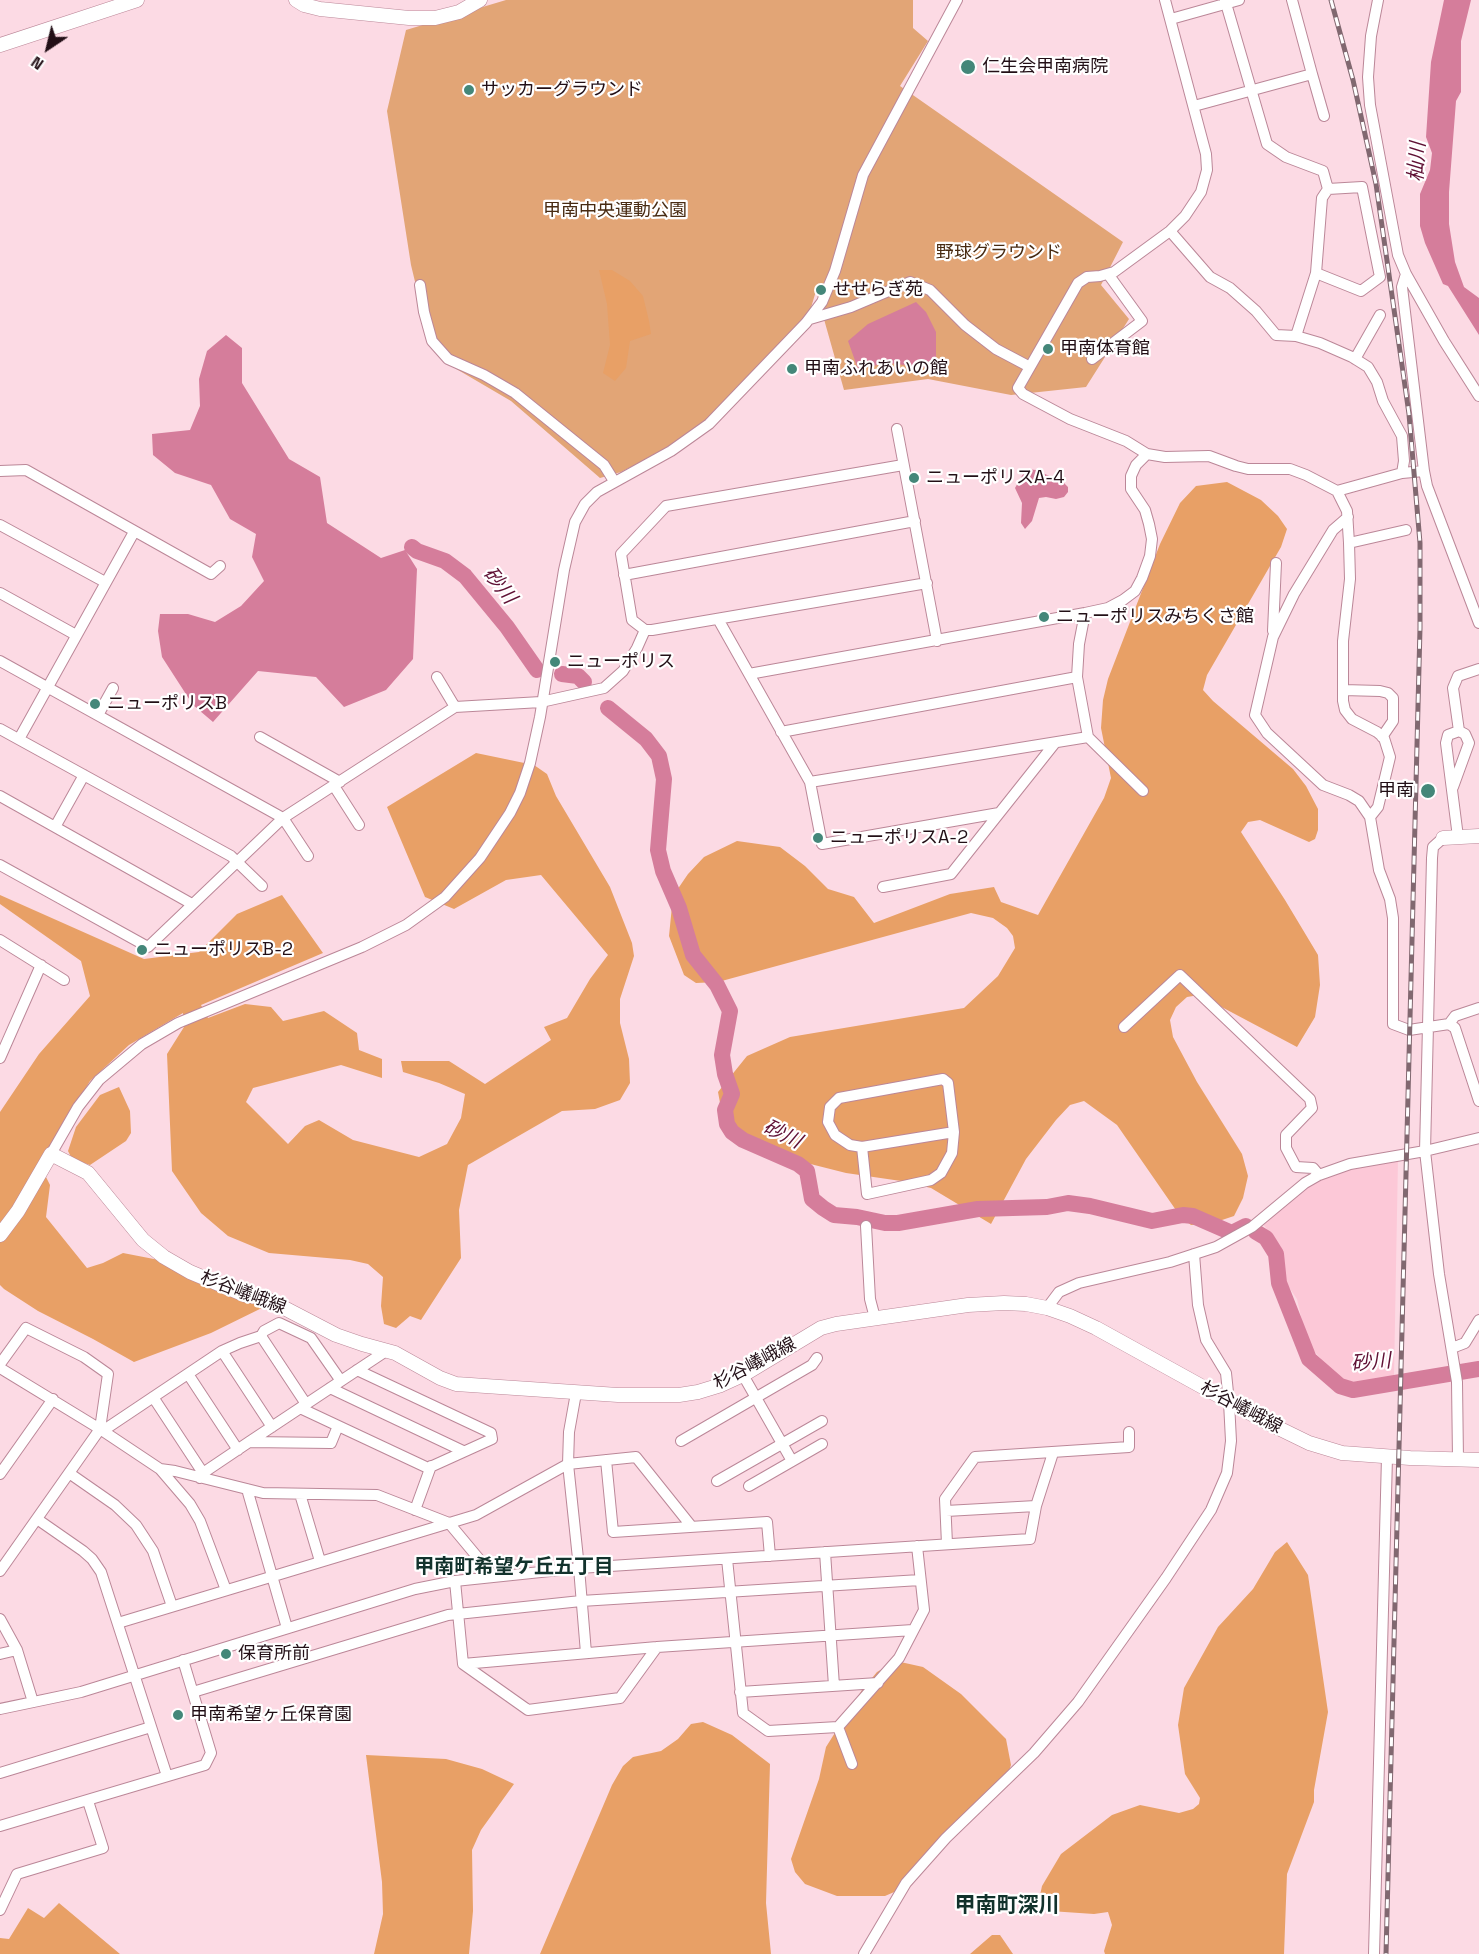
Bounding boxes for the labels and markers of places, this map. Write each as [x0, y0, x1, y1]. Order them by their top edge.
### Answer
place label: 仁生会甲南病院 [982, 56, 1108, 78]
marker: 仁生会甲南病院 [959, 58, 977, 76]
place label: サッカーグラウンド [481, 79, 643, 101]
marker: サッカーグラウンド [462, 83, 476, 97]
place label: せせらぎ苑 [833, 279, 923, 301]
marker: せせらぎ苑 [814, 283, 828, 297]
place label: 甲南体育館 [1060, 338, 1150, 360]
marker: 甲南体育館 [1041, 342, 1055, 356]
place label: 甲南ふれあいの館 [804, 358, 948, 380]
marker: 甲南ふれあいの館 [785, 362, 799, 376]
place label: ニューポリスA-4 [926, 467, 1065, 489]
marker: ニューポリスA-4 [907, 471, 921, 485]
place label: ニューポリスみちくさ館 [1056, 606, 1254, 628]
marker: ニューポリスみちくさ館 [1037, 610, 1051, 624]
place label: ニューポリス [567, 651, 675, 673]
marker: ニューポリス [548, 655, 562, 669]
place label: ニューポリスB [107, 693, 227, 715]
marker: ニューポリスB [88, 697, 102, 711]
place label: 甲南 [1378, 780, 1414, 802]
marker: 甲南 [1419, 782, 1437, 800]
place label: ニューポリスA-2 [830, 827, 968, 849]
marker: ニューポリスA-2 [811, 831, 825, 845]
place label: ニューポリスB-2 [154, 939, 293, 961]
marker: ニューポリスB-2 [135, 943, 149, 957]
place label: 保育所前 [238, 1643, 310, 1665]
marker: 保育所前 [219, 1647, 233, 1661]
place label: 甲南希望ヶ丘保育園 [190, 1704, 352, 1726]
marker: 甲南希望ヶ丘保育園 [171, 1708, 185, 1722]

